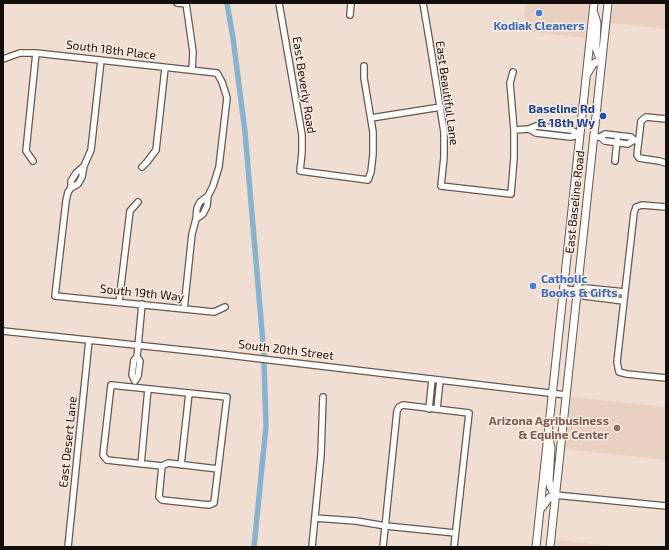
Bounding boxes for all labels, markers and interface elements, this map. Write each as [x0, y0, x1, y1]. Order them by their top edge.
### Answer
marker: Kodiak Cleaners [534, 8, 544, 18]
place label: Kodiak Cleaners [493, 19, 585, 33]
street label: East Beverly Road [289, 35, 319, 135]
street label: South 18th Place [65, 37, 157, 63]
street label: East Beautiful Lane [433, 40, 461, 146]
place label: Baseline Rd & 18th Wy [529, 102, 595, 130]
marker: Baseline Rd & 18th Wy [598, 111, 608, 121]
street label: East Baseline Road [562, 150, 588, 254]
place label: Catholic Books & Gifts [541, 272, 618, 300]
street label: South 19th Way [99, 281, 185, 305]
marker: Catholic Books & Gifts [528, 281, 538, 291]
street label: South 20th Street [237, 337, 335, 363]
street label: East Desert Lane [56, 396, 80, 488]
place label: Arizona Agribusiness & Equine Center [489, 414, 609, 442]
marker: Arizona Agribusiness & Equine Center [612, 423, 622, 433]

